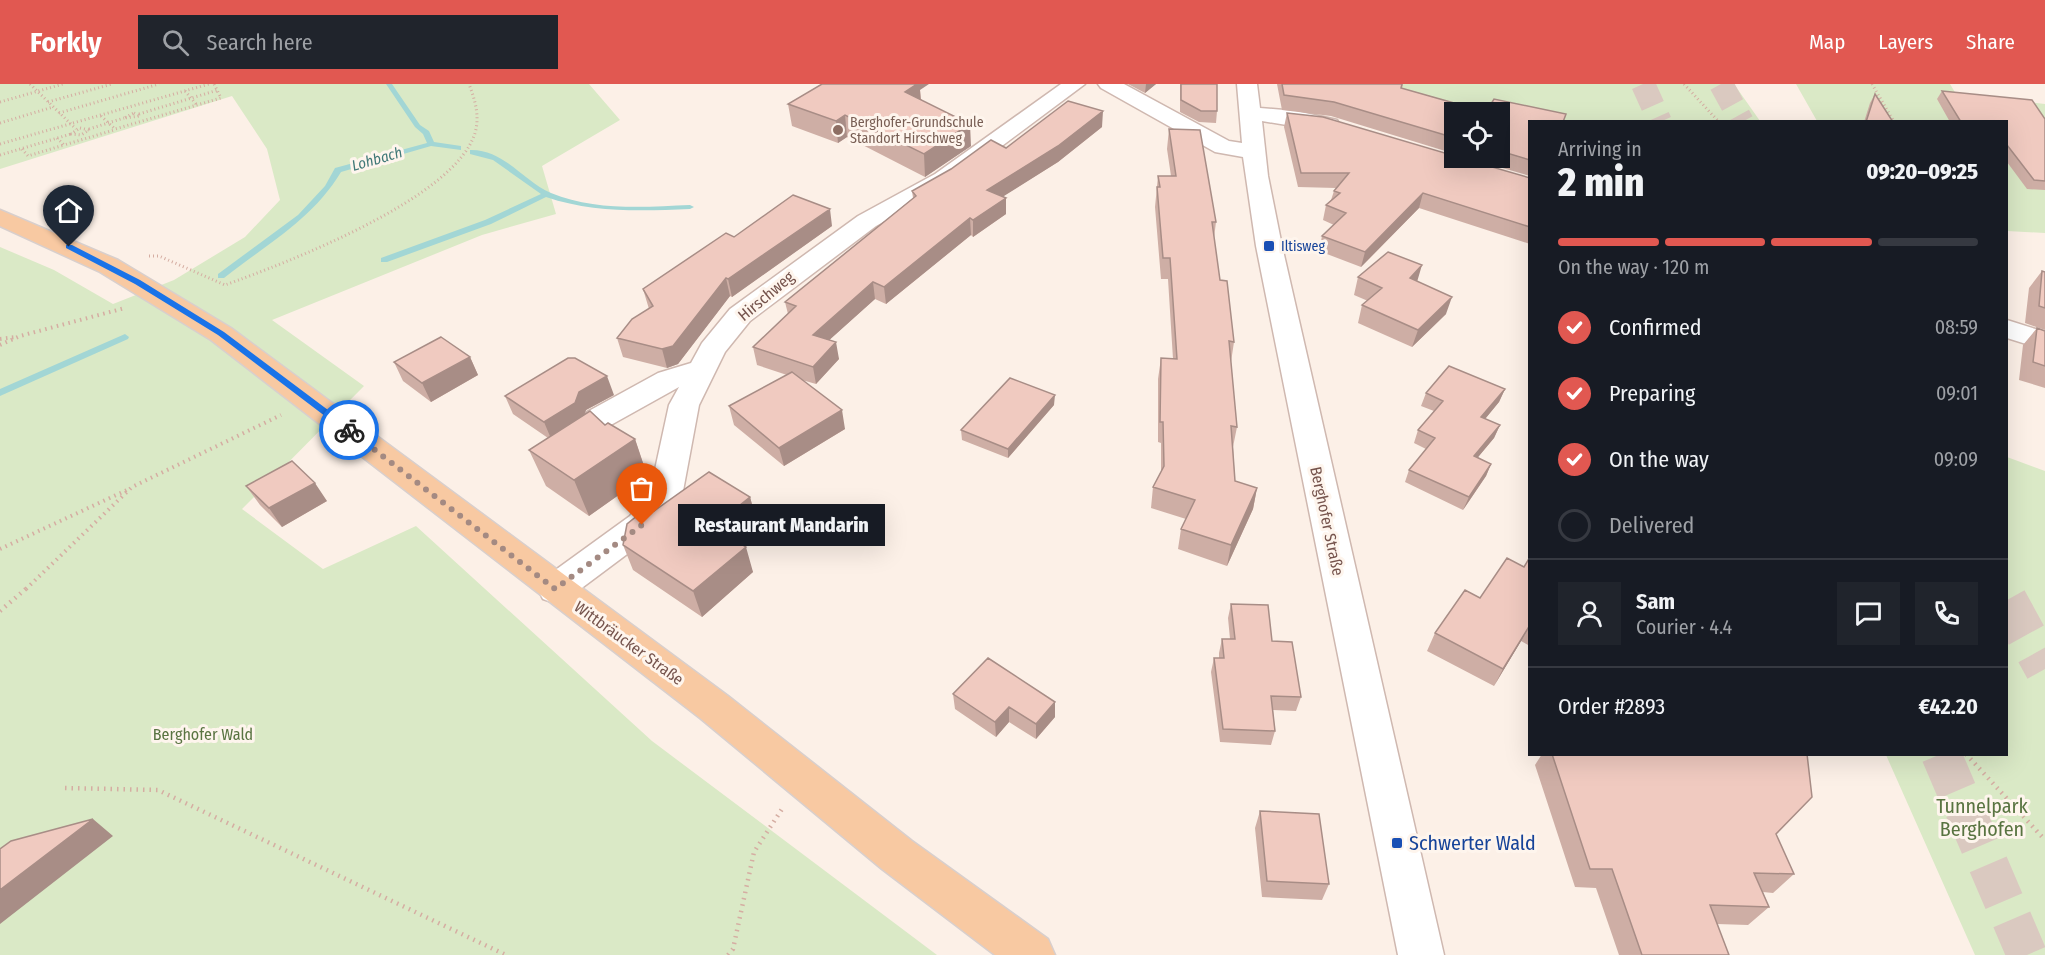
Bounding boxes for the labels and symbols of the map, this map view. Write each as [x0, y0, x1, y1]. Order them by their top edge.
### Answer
place label: Berghofer-Grundschule Standort Hirschweg [850, 114, 984, 147]
marker: Berghofer-Grundschule Standort Hirschweg [831, 123, 845, 137]
water label: Lohbach [350, 143, 404, 175]
pin [43, 185, 94, 247]
place label: Iltisweg [1281, 238, 1325, 255]
marker: Iltisweg [1262, 239, 1276, 253]
street label: Hirschweg [734, 267, 798, 325]
courier [319, 400, 379, 460]
pin [616, 463, 667, 525]
street label: Berghofer Straße [1306, 465, 1348, 577]
callout: Restaurant Mandarin [678, 504, 885, 546]
street label: Wittbräucker Straße [571, 597, 687, 689]
park label: Berghofer Wald [153, 725, 253, 744]
park label: Tunnelpark Berghofen [1936, 794, 2029, 841]
place label: Schwerter Wald [1409, 831, 1536, 855]
marker: Schwerter Wald [1390, 836, 1404, 850]

